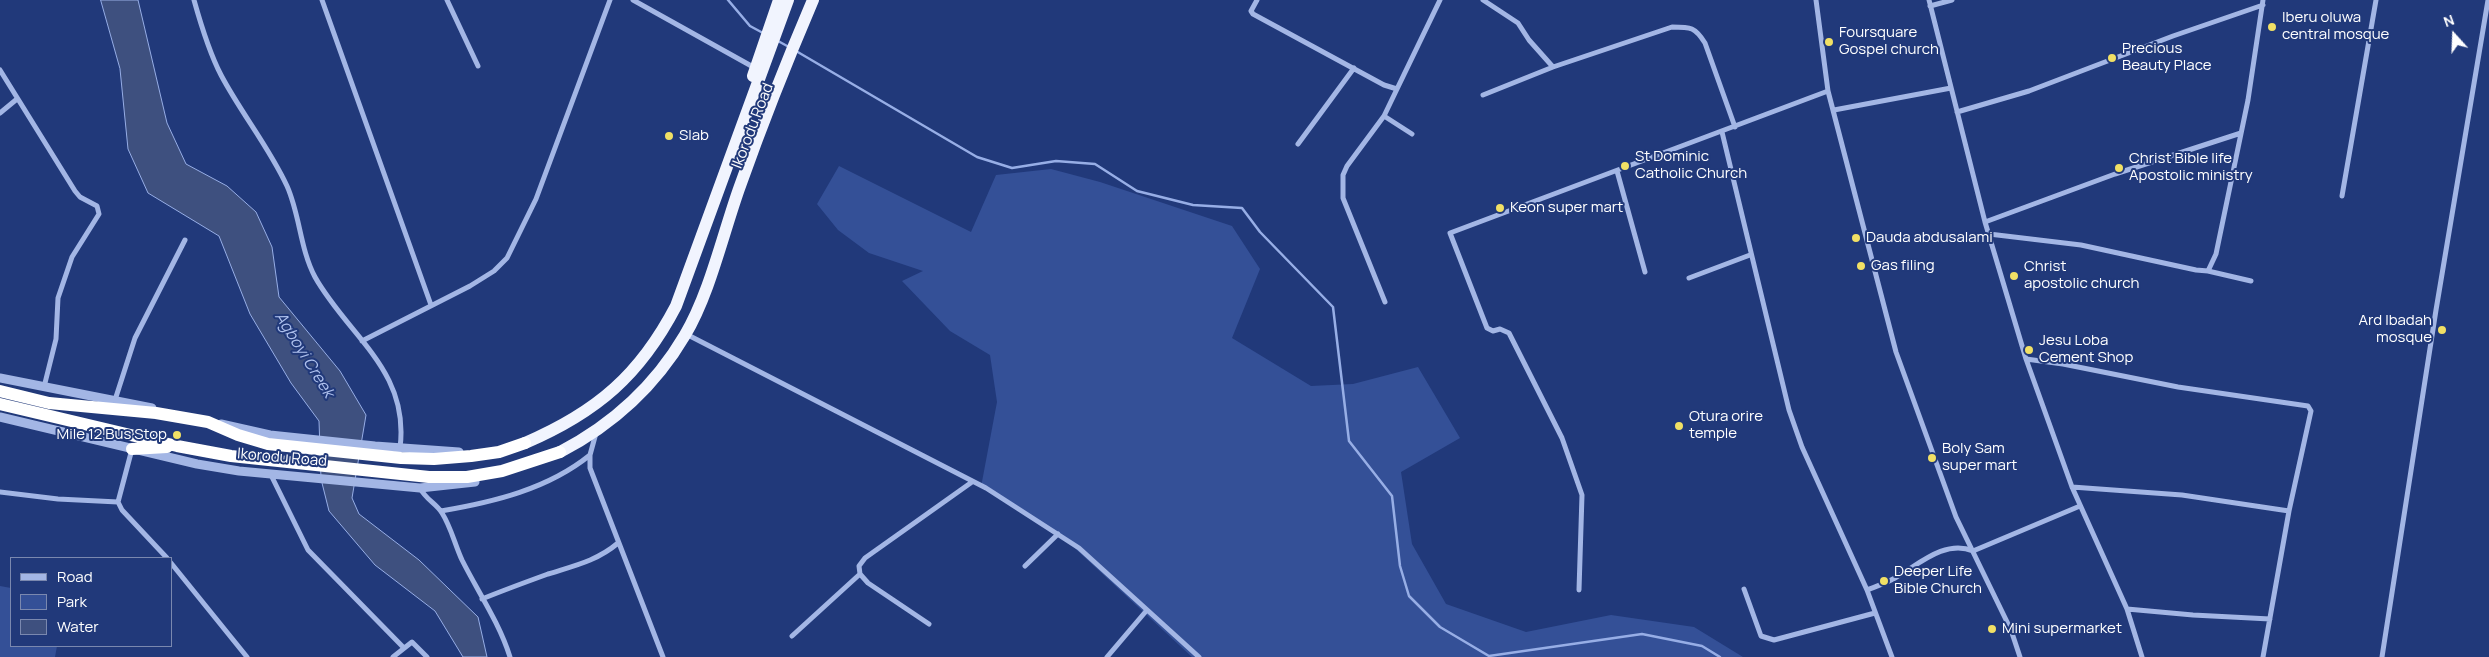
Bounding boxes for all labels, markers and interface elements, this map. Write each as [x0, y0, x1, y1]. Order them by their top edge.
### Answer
place label: Iberu oluwa central mosque [2282, 9, 2389, 44]
north arrow [2429, 10, 2479, 60]
text: N [2441, 10, 2457, 31]
marker: Iberu oluwa central mosque [2266, 21, 2278, 33]
place label: Foursquare Gospel church [1839, 24, 1939, 59]
marker: Foursquare Gospel church [1823, 36, 1835, 48]
place label: Precious Beauty Place [2122, 40, 2211, 75]
marker: Precious Beauty Place [2106, 52, 2118, 64]
street label: Ikorodu Road [728, 81, 778, 171]
place label: Slab [679, 127, 709, 145]
marker: Slab [663, 130, 675, 142]
place label: St Dominic Catholic Church [1635, 148, 1747, 183]
place label: Christ Bible life Apostolic ministry [2129, 150, 2253, 185]
marker: St Dominic Catholic Church [1619, 160, 1631, 172]
marker: Christ Bible life Apostolic ministry [2113, 162, 2125, 174]
place label: Keon super mart [1510, 199, 1623, 217]
marker: Keon super mart [1494, 202, 1506, 214]
place label: Dauda abdusalami [1866, 229, 1993, 247]
marker: Dauda abdusalami [1850, 232, 1862, 244]
place label: Gas filing [1871, 257, 1935, 275]
place label: Christ apostolic church [2024, 258, 2139, 293]
marker: Gas filing [1855, 260, 1867, 272]
marker: Christ apostolic church [2008, 270, 2020, 282]
water label: Agboyi Creek [270, 309, 338, 401]
place label: Ard Ibadah mosque [2359, 312, 2432, 347]
marker: Ard Ibadah mosque [2436, 324, 2448, 336]
place label: Jesu Loba Cement Shop [2039, 332, 2133, 367]
marker: Jesu Loba Cement Shop [2023, 344, 2035, 356]
place label: Otura orire temple [1689, 408, 1763, 443]
marker: Otura orire temple [1673, 420, 1685, 432]
place label: Mile 12 Bus Stop [57, 426, 167, 444]
marker: Mile 12 Bus Stop [171, 429, 183, 441]
place label: Boly Sam super mart [1942, 440, 2017, 475]
street label: Ikorodu Road [236, 445, 328, 471]
marker: Boly Sam super mart [1926, 452, 1938, 464]
legend [10, 557, 172, 647]
place label: Deeper Life Bible Church [1894, 563, 1982, 598]
text: Road [57, 566, 93, 587]
marker: Deeper Life Bible Church [1878, 575, 1890, 587]
text: Park [57, 591, 87, 612]
text: Water [57, 616, 99, 637]
place label: Mini supermarket [2002, 620, 2122, 638]
marker: Mini supermarket [1986, 623, 1998, 635]

